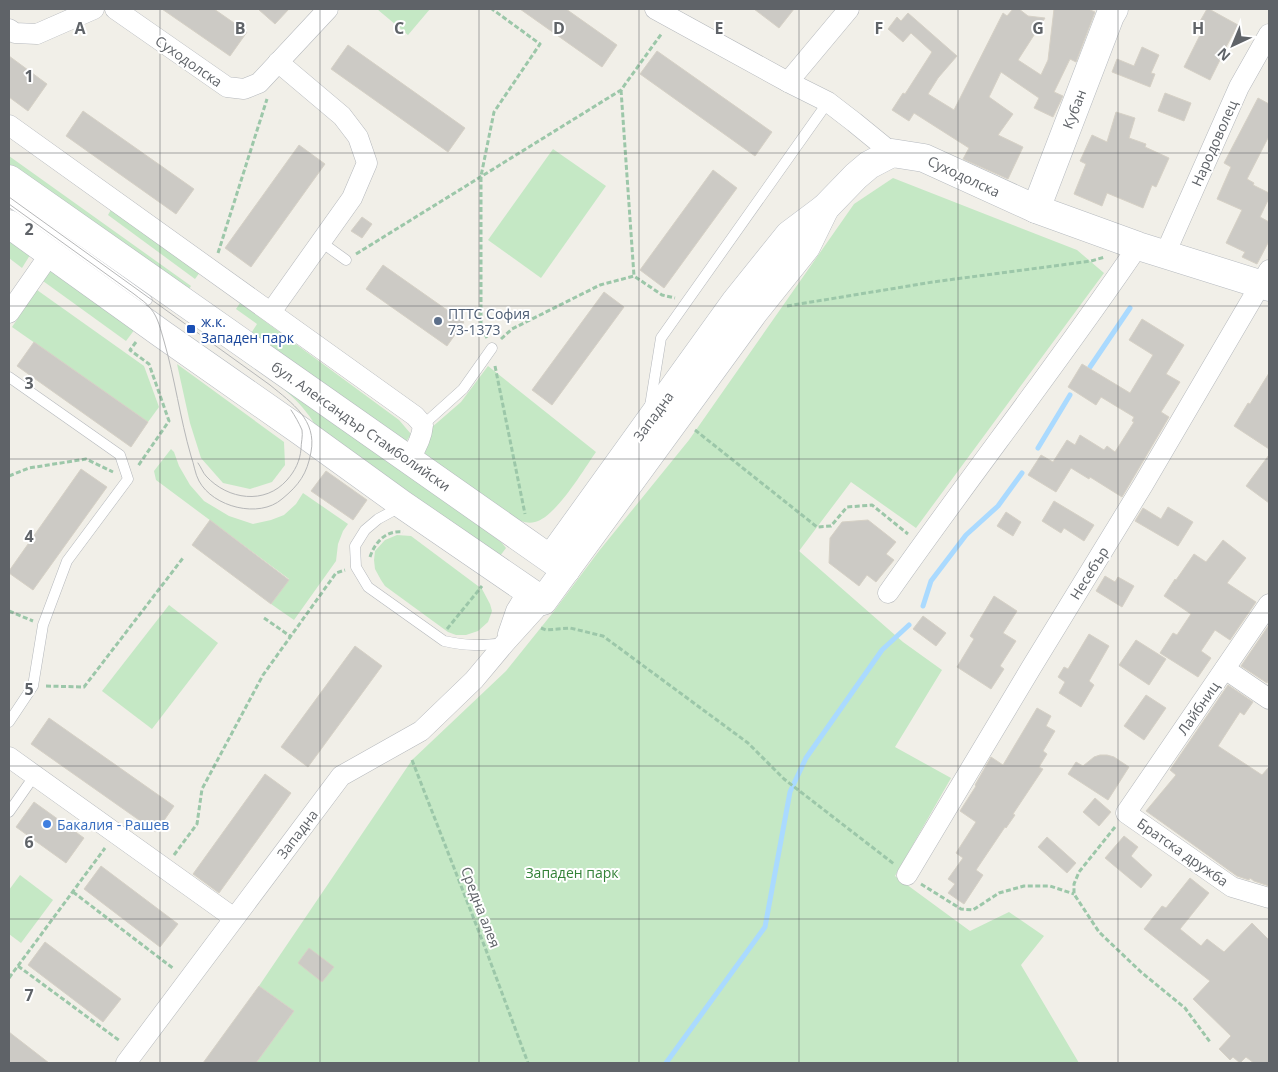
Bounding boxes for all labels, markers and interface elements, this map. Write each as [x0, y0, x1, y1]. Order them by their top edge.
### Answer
text: A [74, 17, 86, 39]
text: B [235, 17, 245, 39]
text: C [394, 17, 404, 39]
text: D [553, 17, 565, 39]
text: E [715, 17, 724, 39]
text: F [875, 17, 883, 39]
text: G [1032, 17, 1044, 39]
text: H [1192, 17, 1204, 39]
north arrow [1208, 20, 1258, 70]
street label: Суходолска [152, 31, 226, 91]
text: N [1213, 44, 1234, 66]
text: 1 [24, 65, 34, 87]
street label: Кубан [1058, 87, 1090, 131]
street label: Народоволец [1186, 97, 1242, 189]
street label: Суходолска [925, 151, 1003, 201]
text: 2 [24, 218, 34, 240]
place label: ПТТС София 73-1373 [448, 304, 530, 339]
place label: ж.к. Западен парк [201, 312, 295, 347]
marker: ПТТС София 73-1373 [432, 315, 444, 327]
marker: ж.к. Западен парк [185, 323, 197, 335]
street label: бул. Александър Стамболийски [268, 357, 454, 495]
text: 3 [24, 372, 34, 394]
street label: Западна [629, 387, 677, 445]
text: 4 [24, 525, 34, 547]
street label: Несебър [1065, 543, 1113, 603]
street label: Лайбниц [1173, 677, 1224, 739]
text: 5 [24, 678, 34, 700]
street label: Западна [272, 805, 322, 863]
street label: Братска дружба [1134, 814, 1232, 890]
place label: Бакалия - Рашев [57, 815, 169, 834]
marker: Бакалия - Рашев [41, 818, 53, 830]
text: 6 [24, 831, 34, 853]
park label: Западен парк [525, 863, 619, 882]
street label: Средна алея [457, 864, 505, 950]
text: 7 [24, 984, 34, 1006]

